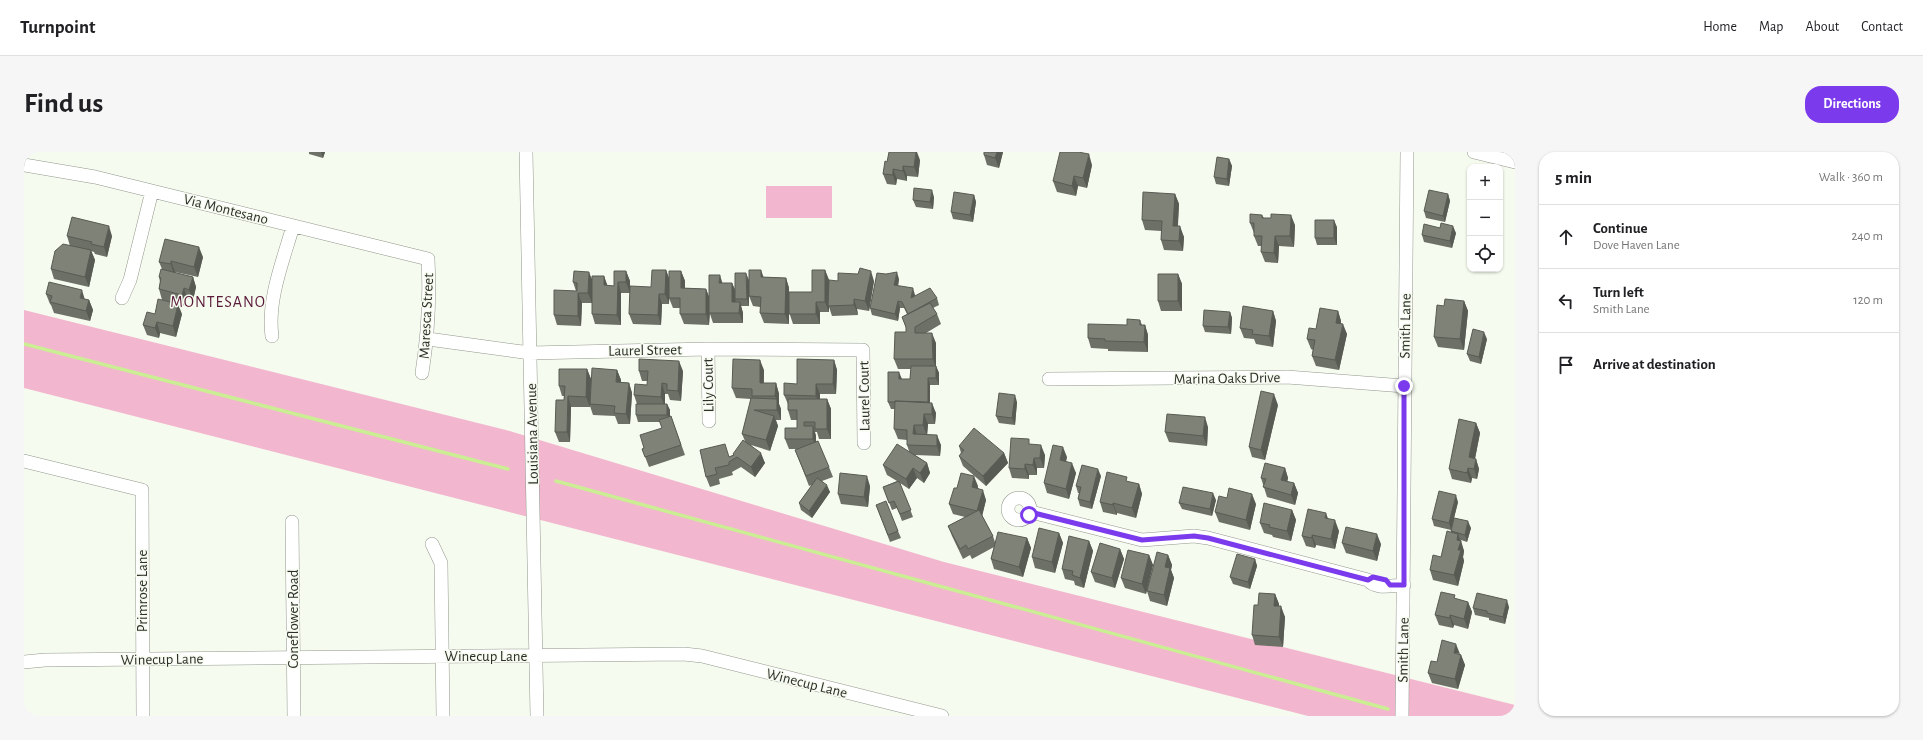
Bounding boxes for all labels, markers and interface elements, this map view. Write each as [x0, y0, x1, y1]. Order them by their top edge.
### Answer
text: Turnpoint [20, 18, 95, 37]
text: Home [1703, 20, 1737, 34]
text: Map [1759, 20, 1783, 34]
text: About [1805, 20, 1839, 34]
text: Contact [1861, 20, 1903, 34]
button: Directions [1805, 86, 1899, 123]
text: Find us [24, 90, 103, 118]
map controls [1467, 164, 1503, 272]
button: + [1467, 164, 1503, 200]
text: 5 min [1555, 169, 1592, 186]
text: Walk · 360 m [1819, 171, 1883, 184]
street label: Via Montesano [182, 192, 270, 227]
button: − [1467, 200, 1503, 236]
text: Continue [1593, 221, 1648, 236]
icon: ahead [1555, 226, 1577, 248]
text: 240 m [1851, 230, 1883, 243]
button: locate [1467, 236, 1503, 272]
text: Dove Haven Lane [1593, 239, 1680, 252]
street label: Maresca Street [417, 272, 436, 359]
text: Turn left [1593, 285, 1644, 300]
icon: left [1555, 290, 1577, 312]
street label: Smith Lane [1397, 293, 1414, 359]
district label: MONTESANO [170, 294, 266, 310]
text: 120 m [1853, 294, 1883, 307]
text: Smith Lane [1593, 303, 1650, 316]
street label: Laurel Street [608, 342, 682, 359]
icon: arrive [1555, 354, 1577, 376]
street label: Lily Court [701, 357, 716, 412]
text: Arrive at destination [1593, 357, 1716, 372]
street label: Laurel Court [856, 360, 873, 431]
street label: Marina Oaks Drive [1174, 370, 1281, 387]
route end [1395, 377, 1413, 395]
street label: Louisiana Avenue [524, 383, 541, 485]
route start [1020, 506, 1038, 524]
street label: Primrose Lane [135, 550, 150, 632]
street label: Coneflower Road [286, 569, 301, 669]
street label: Smith Lane [1395, 617, 1412, 683]
street label: Winecup Lane [445, 649, 528, 664]
street label: Winecup Lane [120, 651, 204, 668]
street label: Winecup Lane [765, 666, 849, 701]

